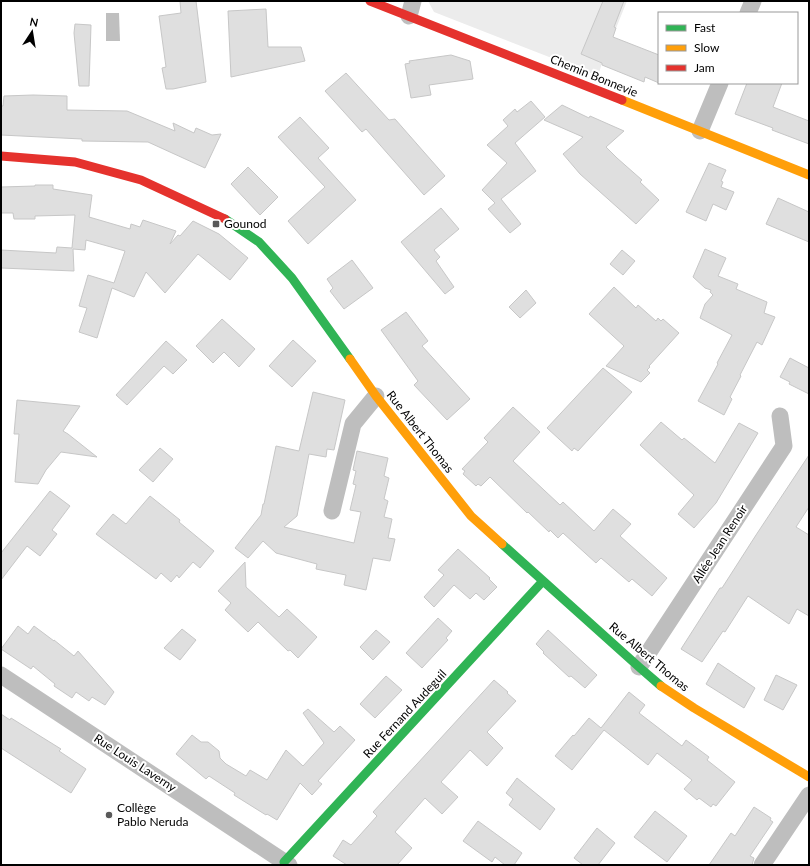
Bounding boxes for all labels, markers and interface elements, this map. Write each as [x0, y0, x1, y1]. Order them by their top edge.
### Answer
north arrow [12, 12, 52, 52]
legend [658, 12, 798, 84]
text: N [29, 14, 40, 29]
text: Fast [694, 20, 716, 35]
text: Slow [694, 40, 720, 55]
street label: Chemin Bonnevie [548, 51, 640, 100]
text: Jam [694, 60, 715, 75]
place label: Gounod [224, 216, 266, 231]
marker: Gounod [211, 219, 221, 229]
street label: Rue Albert Thomas [384, 388, 457, 476]
street label: Allée Jean Renoir [689, 501, 751, 586]
street label: Rue Albert Thomas [606, 619, 692, 694]
street label: Rue Fernand Audeguil [360, 666, 449, 761]
street label: Rue Louis Laverny [91, 730, 180, 795]
place label: Collège Pablo Neruda [117, 800, 188, 829]
marker: Collège Pablo Neruda [104, 810, 114, 820]

